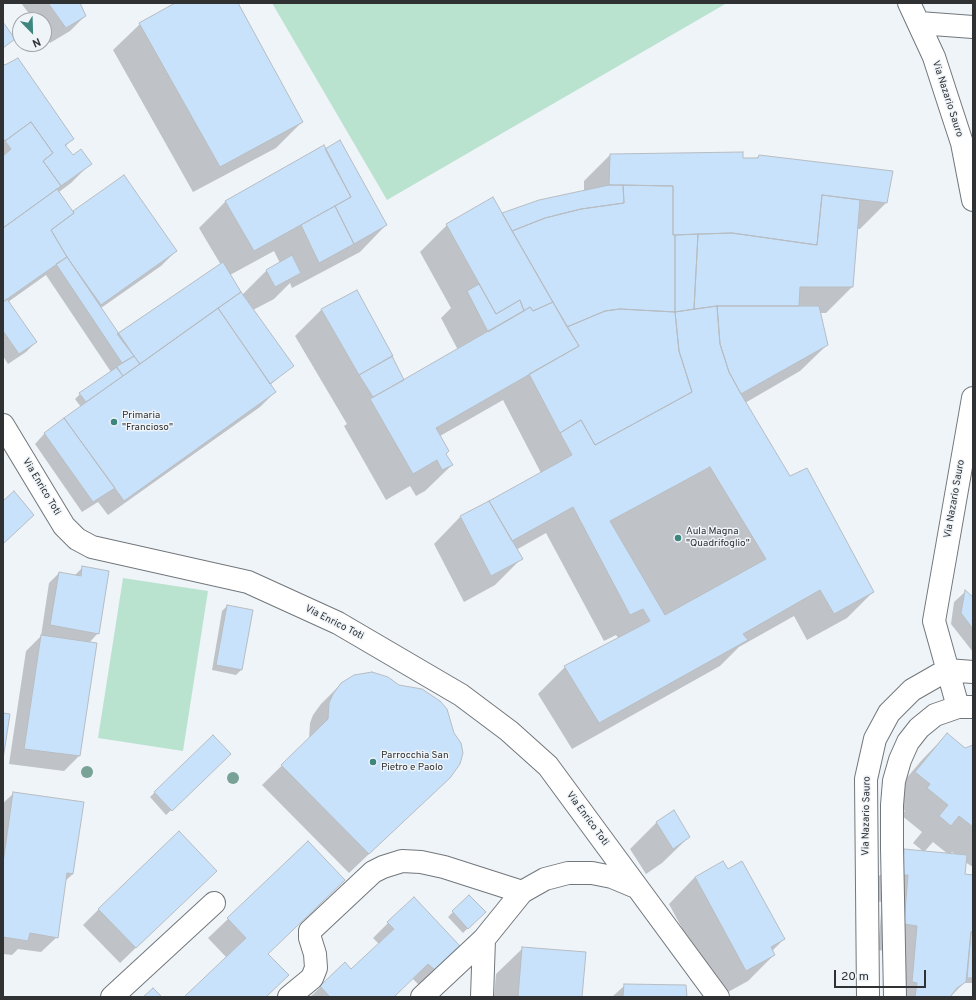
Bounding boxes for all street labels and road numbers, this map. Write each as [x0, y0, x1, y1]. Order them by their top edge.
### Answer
street label: Via Nazario Sauro [929, 59, 965, 139]
street label: Via Enrico Toti [19, 456, 63, 518]
street label: Via Nazario Sauro [942, 459, 968, 539]
street label: Via Enrico Toti [303, 603, 365, 643]
street label: Via Nazario Sauro [860, 776, 874, 856]
street label: Via Enrico Toti [563, 789, 611, 849]

